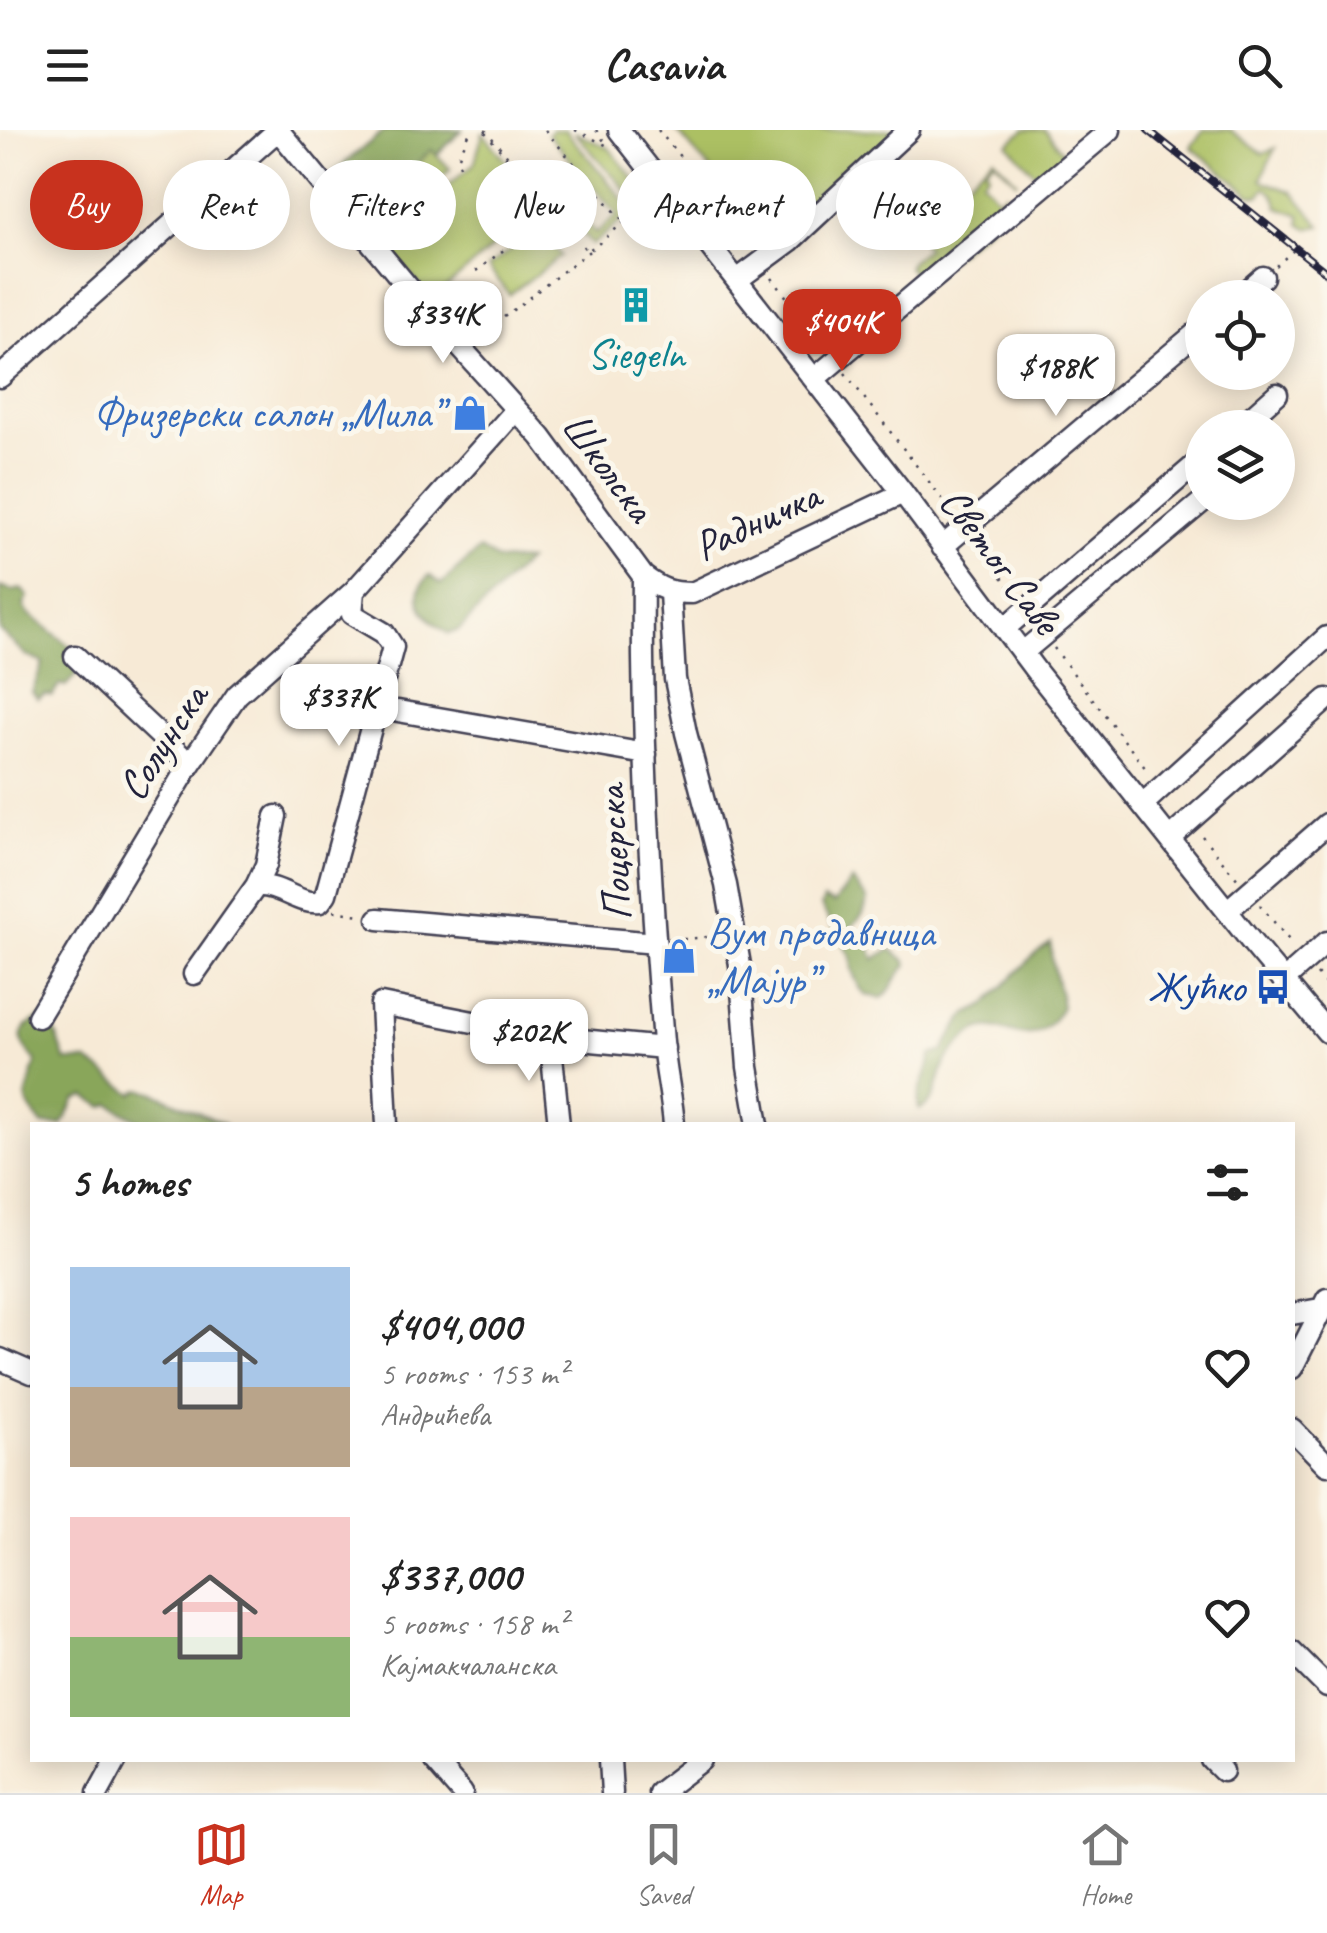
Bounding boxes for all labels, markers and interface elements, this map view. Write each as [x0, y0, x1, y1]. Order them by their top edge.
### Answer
text: Casavia [604, 37, 723, 94]
icon: menu [40, 38, 95, 93]
icon: search [1232, 38, 1287, 93]
chip: Buy [30, 160, 143, 250]
chip: Rent [163, 160, 290, 250]
chip: Filters [310, 160, 456, 250]
chip: New [476, 160, 597, 250]
chip: Apartment [617, 160, 816, 250]
chip: House [836, 160, 974, 250]
map controls [1185, 280, 1295, 520]
button: locate [1185, 280, 1295, 390]
pin: $334K [373, 281, 513, 366]
building icon: Siegeln [617, 286, 655, 324]
pin: $404K [772, 289, 912, 374]
text: $334K [406, 293, 480, 334]
text: $404K [805, 301, 879, 342]
place label: Siegeln [587, 328, 687, 381]
pin: $188K [986, 334, 1126, 419]
text: $188K [1019, 346, 1093, 387]
place label: Фризерски салон „Мила” [93, 387, 451, 440]
shop icon: Фризерски салон „Мила” [451, 394, 489, 432]
street label: Школска [550, 402, 668, 535]
button: layers [1185, 410, 1295, 520]
street label: Радничка [686, 467, 832, 573]
street label: Светог Саве [928, 477, 1074, 648]
pin: $337K [269, 664, 409, 749]
street label: Солунска [106, 671, 222, 810]
text: $337K [302, 676, 376, 717]
street label: Поцерска [584, 780, 644, 922]
place label: Вум продавница „Мајур” [707, 906, 938, 1007]
shop icon: Вум продавница „Мајур” [660, 937, 698, 975]
place label: Жућко [1148, 961, 1247, 1014]
bus stop icon: Жућко [1254, 968, 1292, 1006]
pin: $202K [459, 999, 599, 1084]
text: $202K [492, 1011, 566, 1052]
icon: filters [1200, 1155, 1255, 1210]
text: 5 homes [70, 1156, 188, 1209]
text: $404,000 [380, 1300, 521, 1353]
icon: home [150, 1307, 270, 1427]
icon: heart [1200, 1340, 1255, 1395]
text: 5 rooms · 153 m² [380, 1353, 567, 1394]
text: Андрићева [380, 1394, 490, 1435]
text: $337,000 [380, 1550, 520, 1603]
icon: home [150, 1557, 270, 1677]
icon: heart [1200, 1590, 1255, 1645]
text: 5 rooms · 158 m² [380, 1603, 567, 1644]
text: Кајмакчаланска [380, 1644, 556, 1685]
tab: Map [194, 1817, 249, 1912]
tab: Saved [636, 1817, 691, 1912]
tab: Home [1078, 1817, 1133, 1912]

